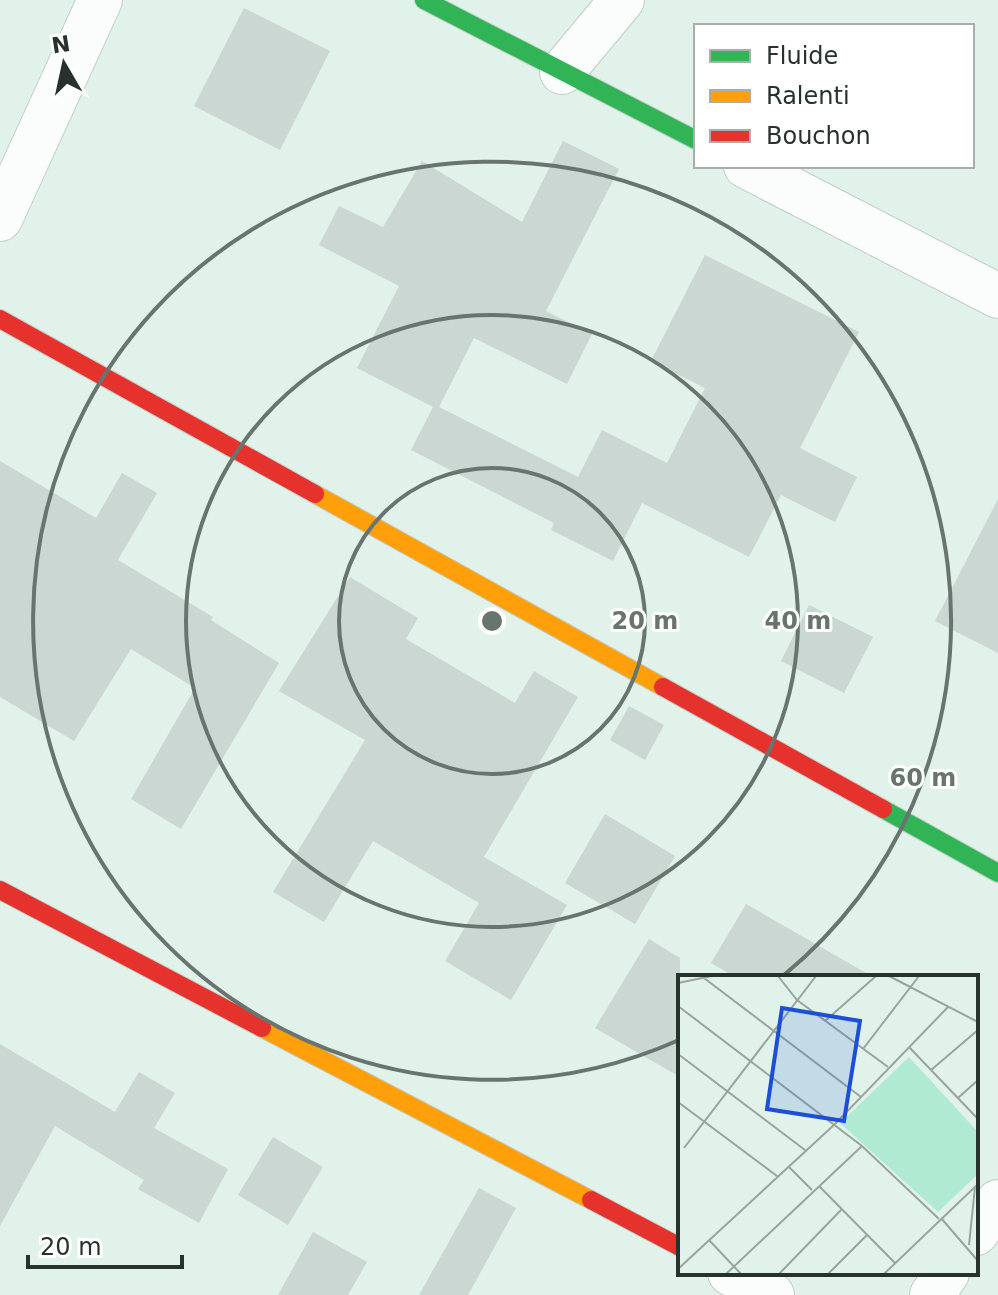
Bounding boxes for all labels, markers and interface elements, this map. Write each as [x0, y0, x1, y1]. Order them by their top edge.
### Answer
north arrow [24, 24, 104, 104]
legend [694, 24, 974, 168]
text: N [50, 31, 72, 59]
text: Fluide [766, 42, 838, 70]
text: Ralenti [766, 82, 850, 110]
text: Bouchon [766, 122, 871, 150]
centre of rings [478, 607, 506, 635]
text: 20 m [612, 607, 678, 635]
text: 40 m [765, 607, 831, 635]
text: 60 m [890, 764, 956, 792]
inset map [678, 975, 978, 1275]
scale bar [28, 1219, 182, 1269]
text: 20 m [40, 1233, 102, 1261]

